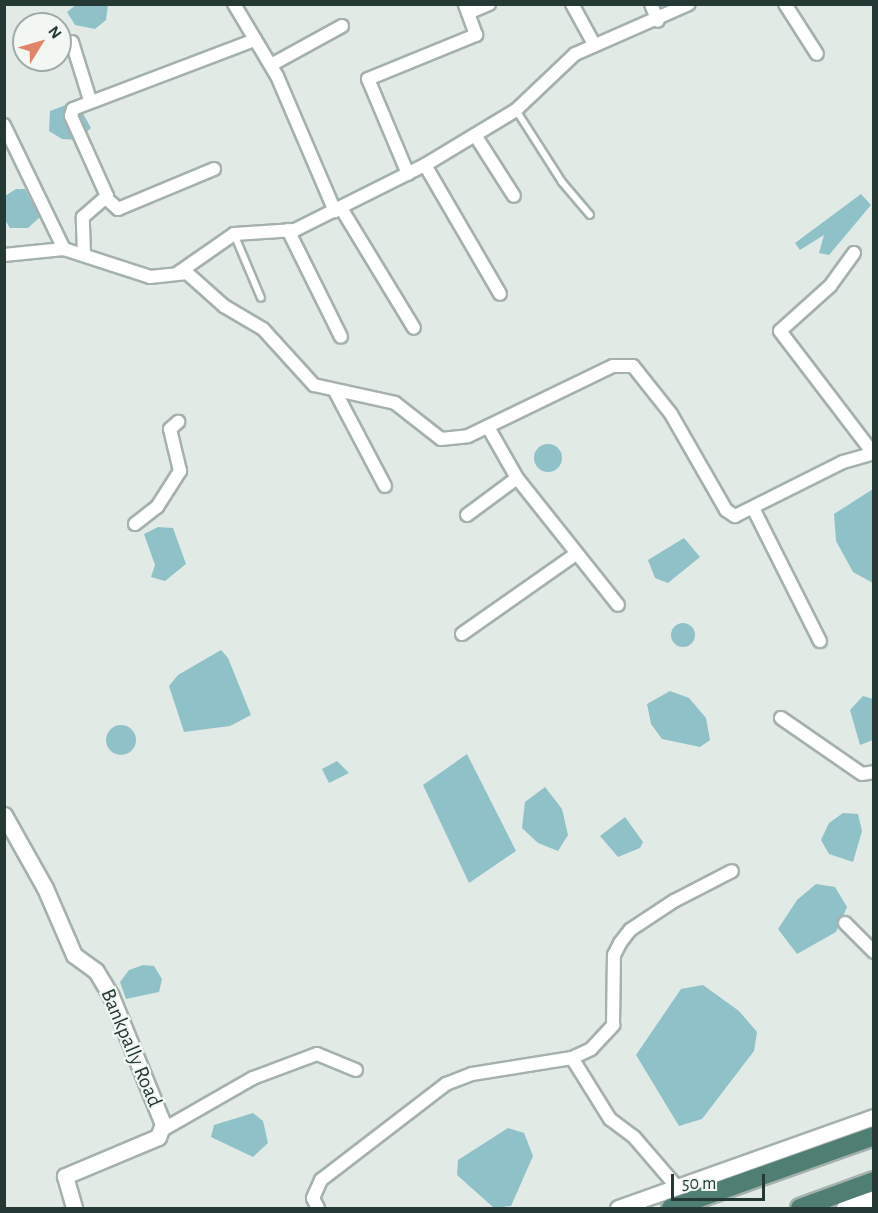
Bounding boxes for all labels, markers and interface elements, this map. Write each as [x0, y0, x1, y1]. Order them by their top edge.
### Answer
north arrow [12, 12, 72, 72]
text: N [45, 23, 65, 42]
street label: Bankpally Road [95, 985, 167, 1111]
scale bar [674, 1162, 768, 1200]
text: 50 m [682, 1175, 716, 1193]

